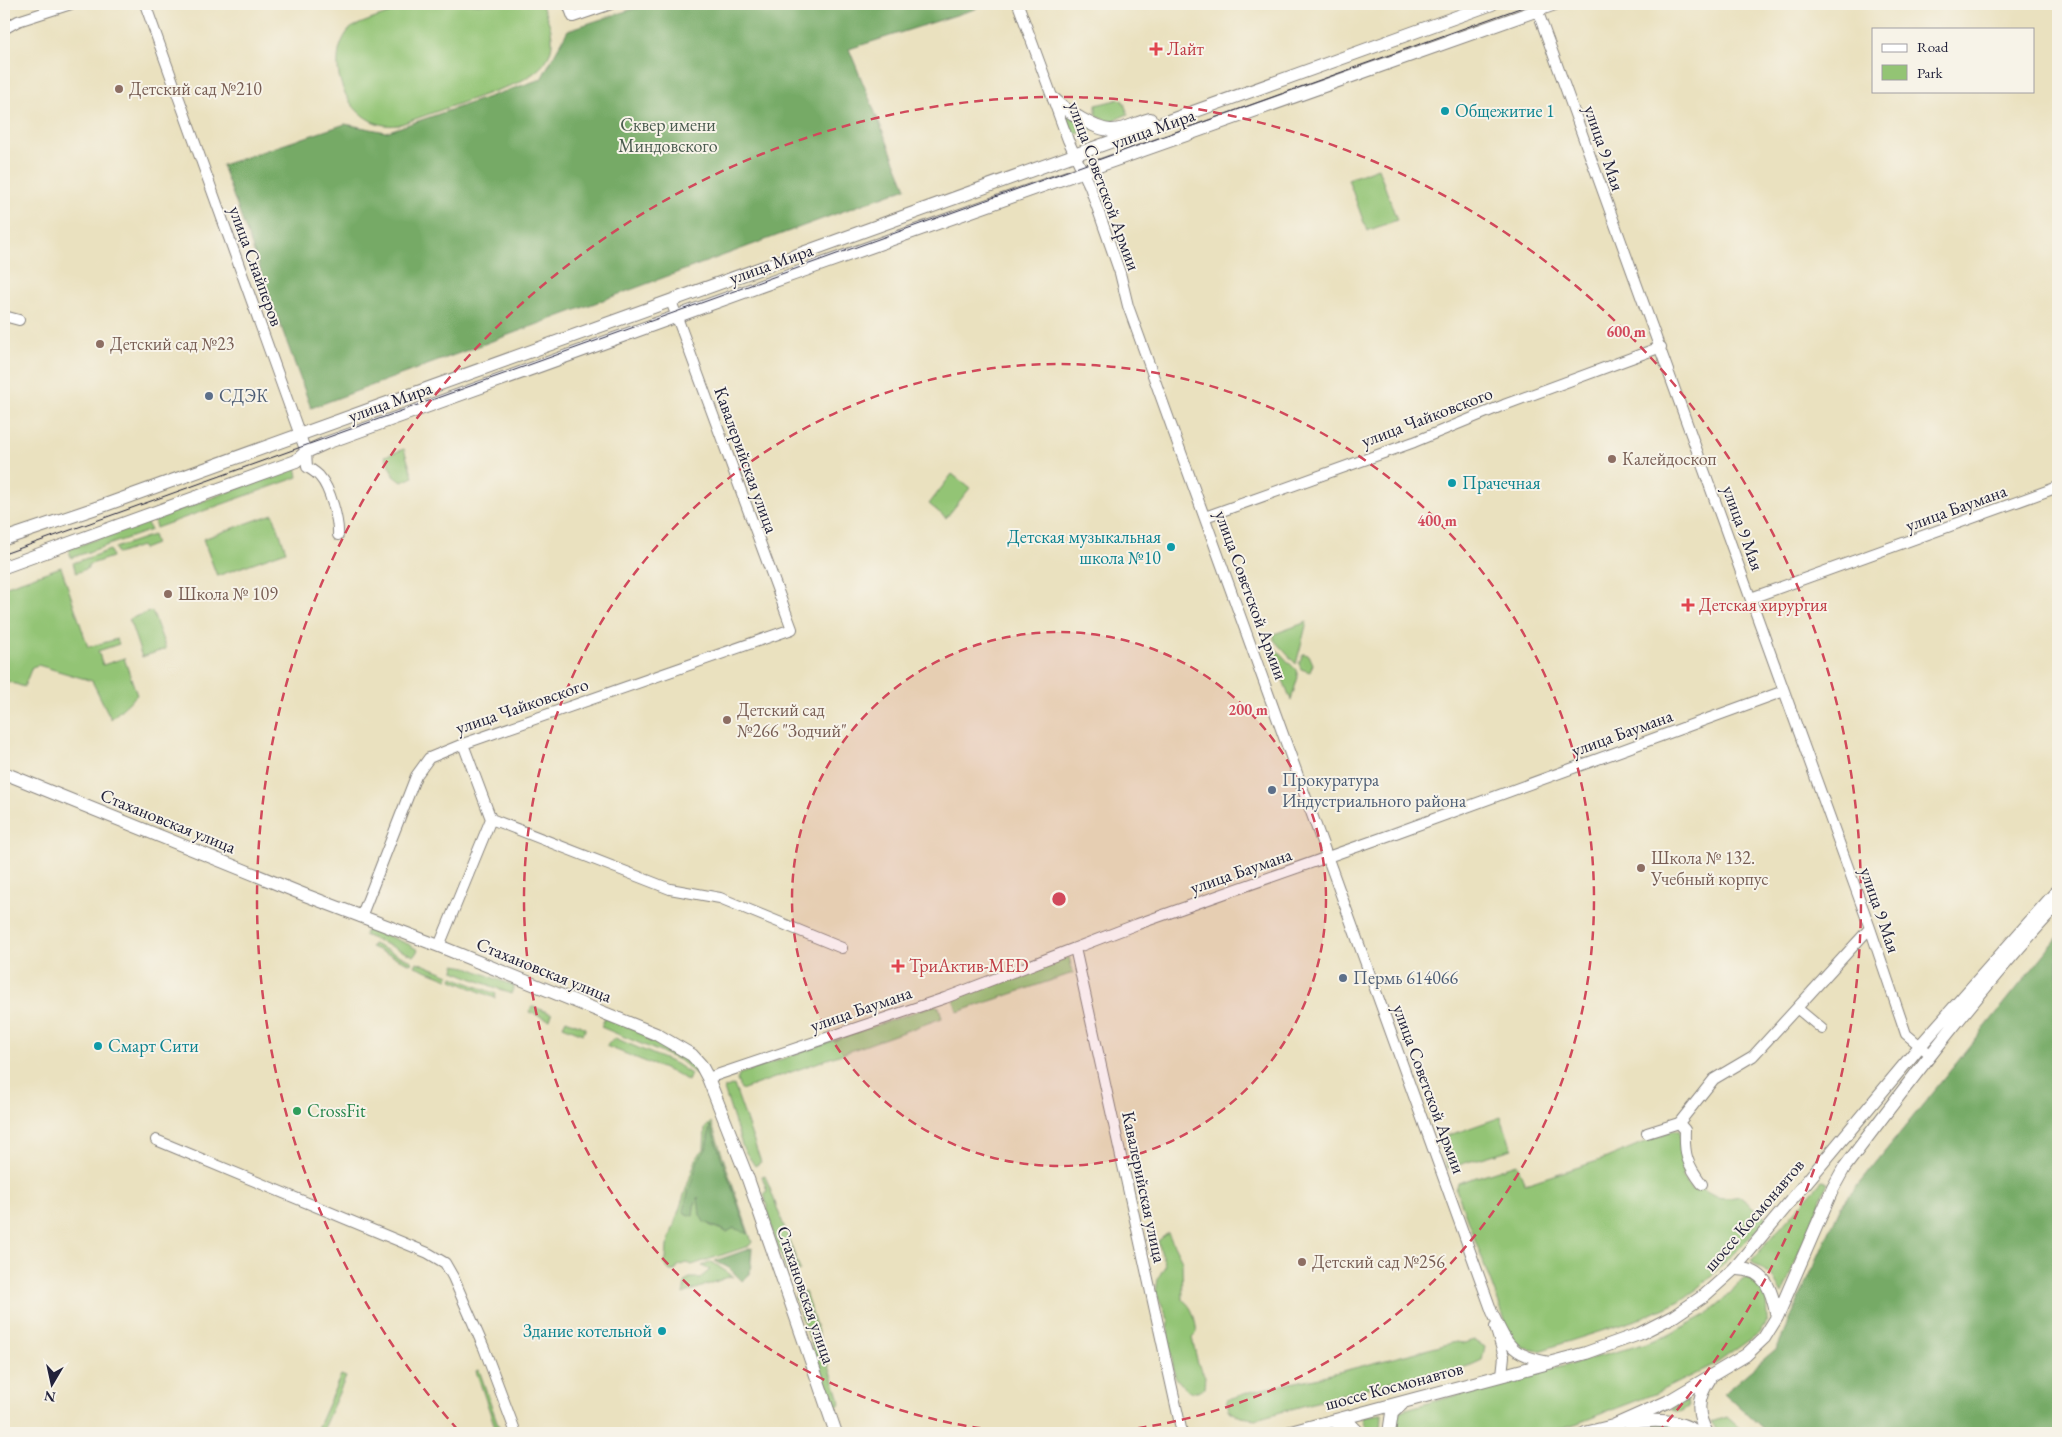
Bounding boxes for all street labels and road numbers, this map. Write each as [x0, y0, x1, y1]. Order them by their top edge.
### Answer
street label: улица Советской Армии [1063, 98, 1146, 274]
street label: улица Мира [1108, 102, 1199, 154]
street label: улица 9 Мая [1579, 102, 1630, 194]
street label: улица Снайперов [224, 202, 289, 330]
street label: улица Мира [726, 237, 817, 289]
street label: улица Мира [345, 375, 436, 427]
street label: улица Чайковского [1358, 381, 1496, 452]
street label: Кавалерийская улица [709, 383, 784, 537]
street label: улица Баумана [1902, 478, 2010, 536]
street label: улица 9 Мая [1717, 482, 1769, 574]
street label: улица Советской Армии [1210, 507, 1293, 683]
street label: улица Чайковского [452, 672, 591, 739]
street label: улица Баумана [1568, 703, 1676, 761]
street label: Стахановская улица [97, 783, 240, 859]
street label: улица Баумана [1187, 842, 1295, 899]
street label: улица 9 Мая [1855, 864, 1906, 956]
street label: Стахановская улица [473, 932, 616, 1008]
street label: улица Баумана [807, 980, 915, 1037]
street label: улица Советской Армии [1388, 1001, 1471, 1177]
street label: Кавалерийская улица [1117, 1109, 1172, 1265]
street label: шоссе Космонавтов [1698, 1153, 1809, 1276]
street label: Стахановская улица [772, 1223, 841, 1368]
street label: шоссе Космонавтов [1322, 1356, 1466, 1415]

